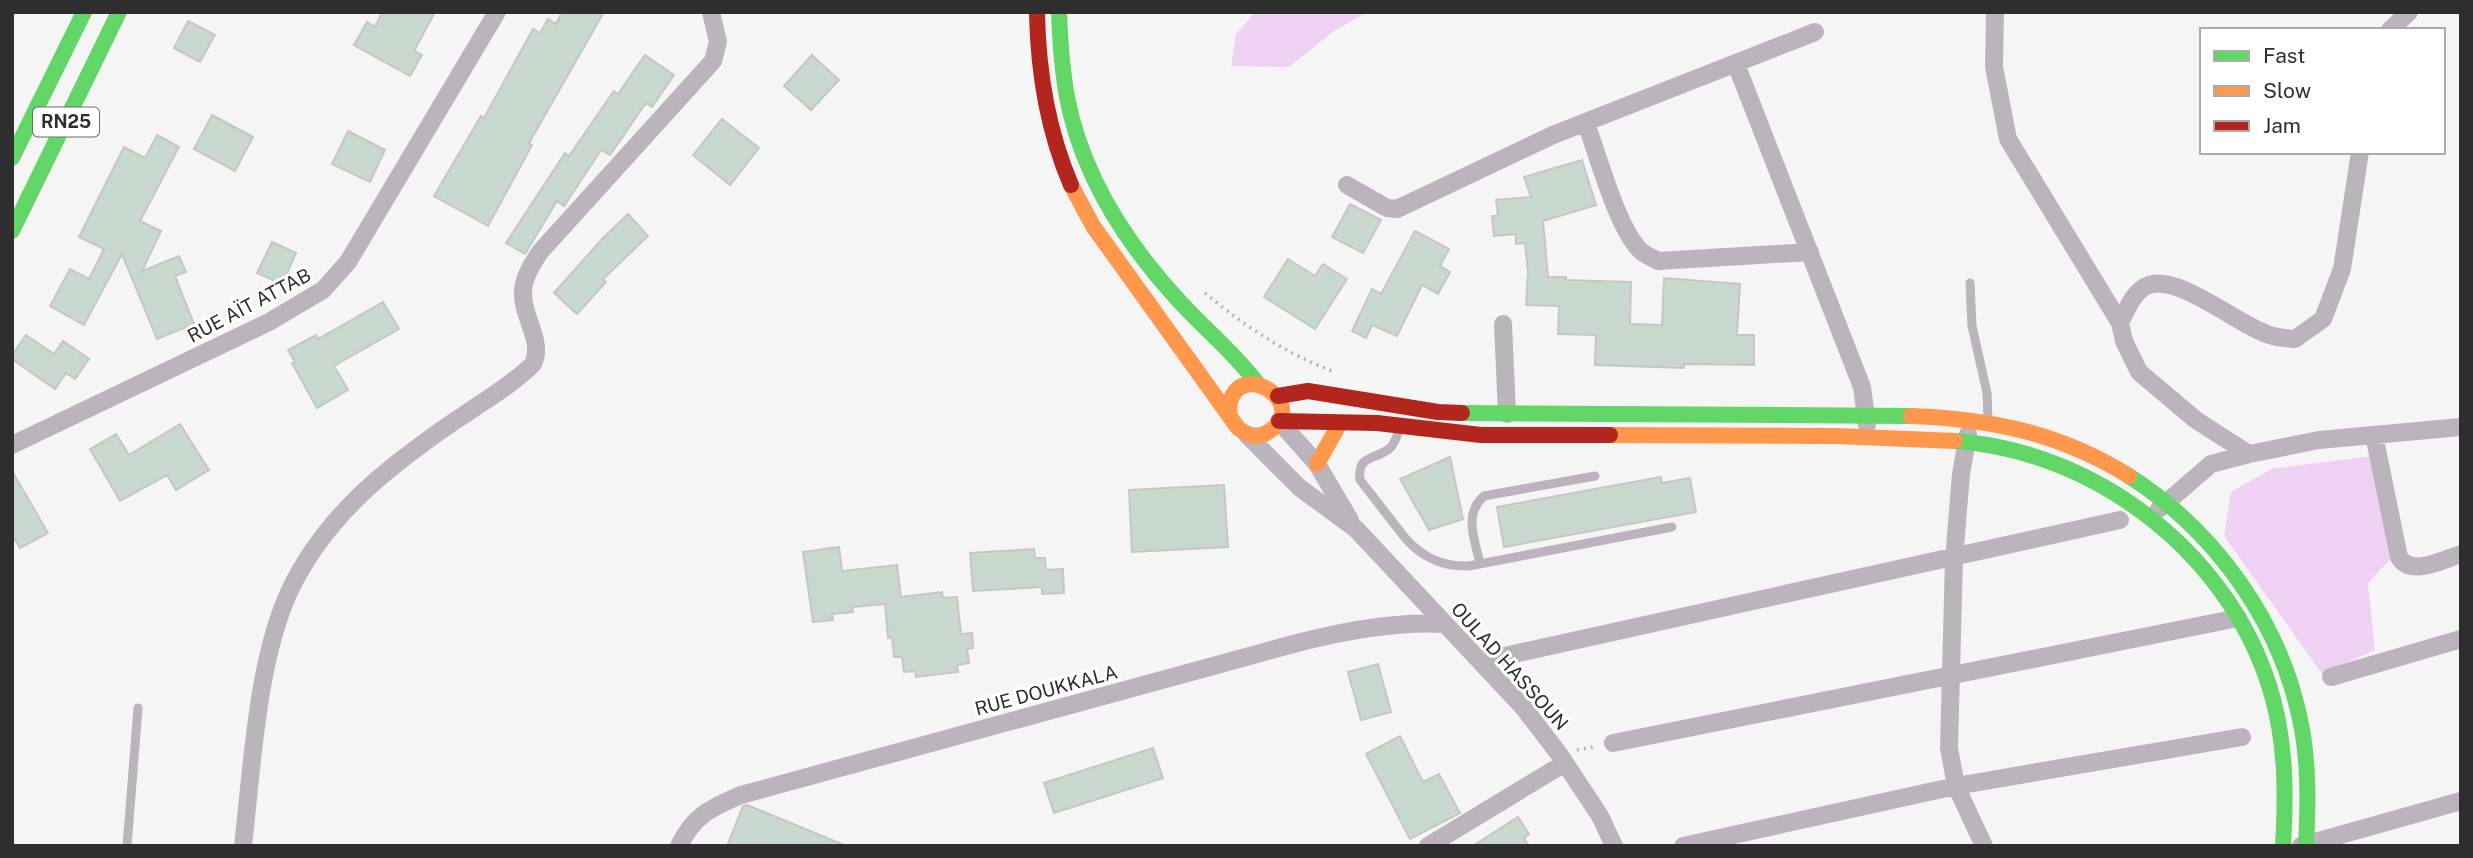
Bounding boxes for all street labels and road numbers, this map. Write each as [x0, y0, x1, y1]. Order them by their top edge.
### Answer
road number: RN25 [33, 107, 99, 136]
street label: RUE AÏT ATTAB [184, 263, 314, 347]
street label: OULAD HASSOUN [1447, 598, 1573, 734]
street label: RUE DOUKKALA [972, 660, 1120, 720]

